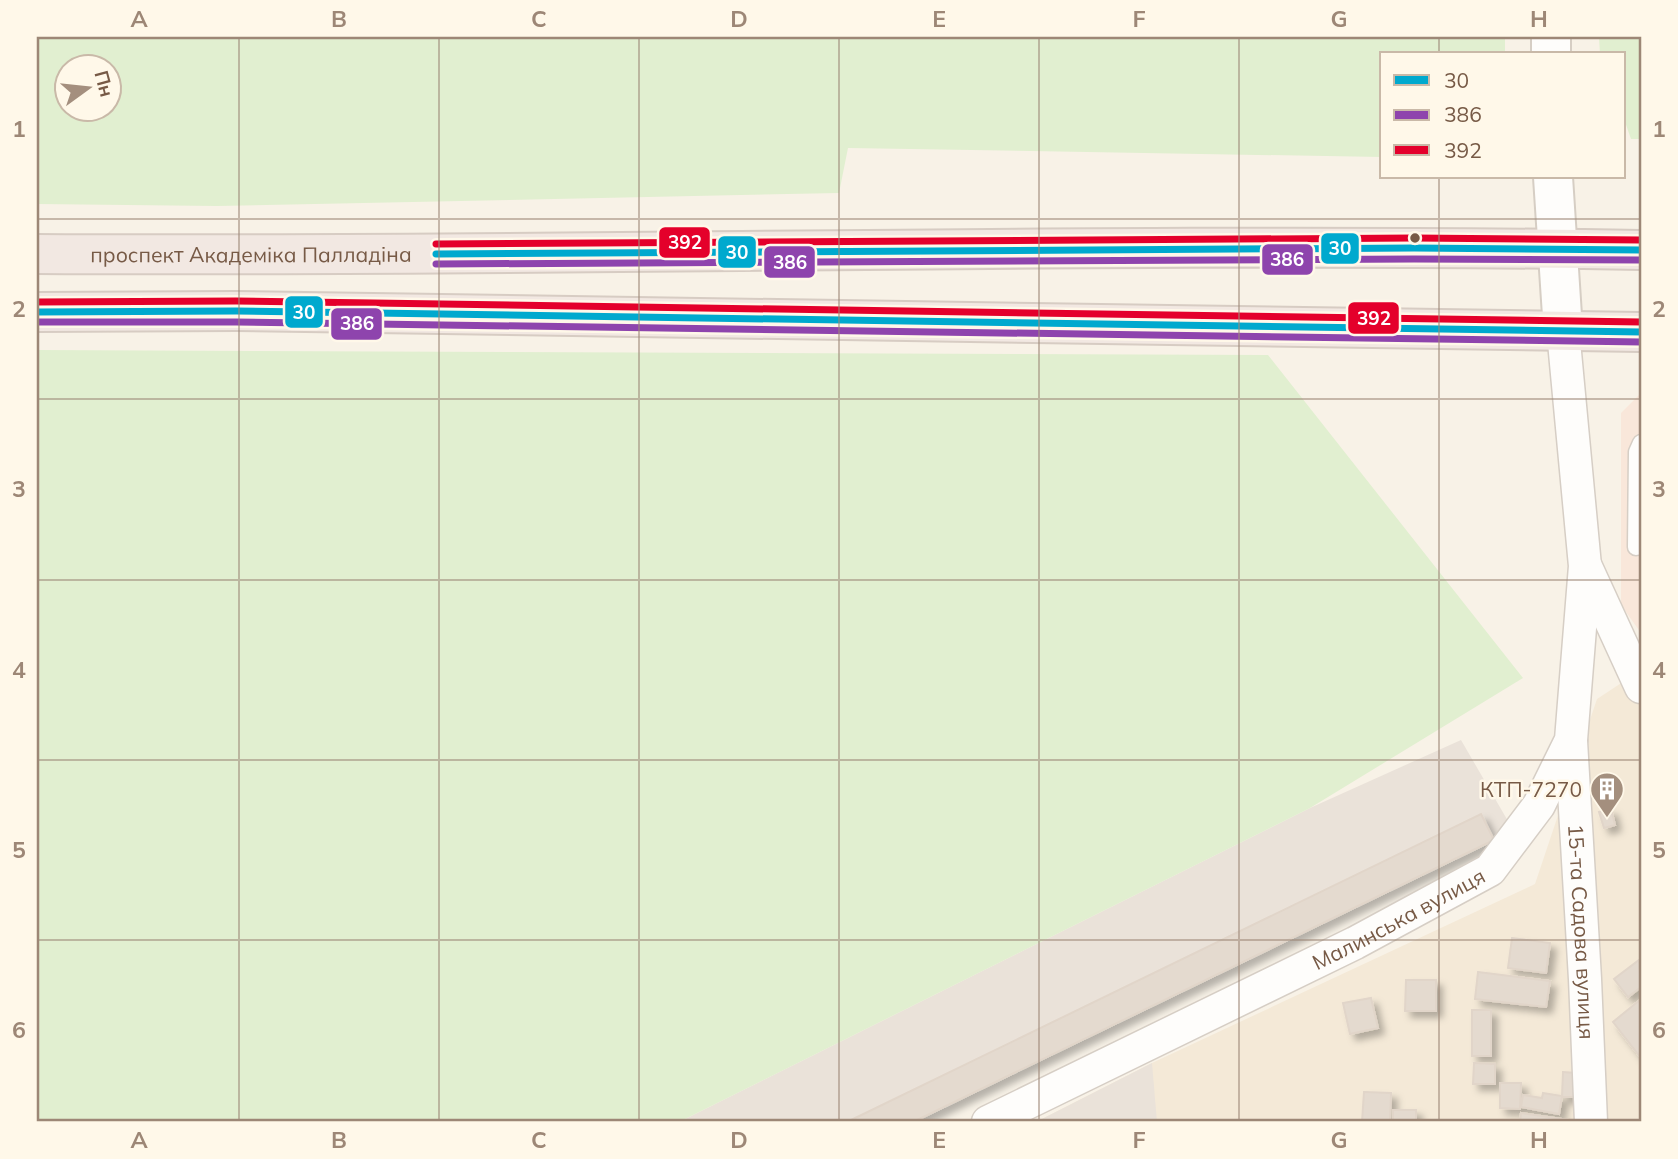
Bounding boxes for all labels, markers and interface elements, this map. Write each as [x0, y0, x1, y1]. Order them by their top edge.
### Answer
text: A [130, 4, 148, 33]
text: B [331, 4, 347, 33]
text: C [531, 4, 547, 33]
text: D [730, 4, 748, 33]
text: E [932, 4, 946, 33]
text: F [1132, 4, 1146, 33]
text: G [1330, 4, 1348, 33]
text: H [1530, 4, 1548, 33]
north arrow [52, 52, 122, 122]
legend [1380, 52, 1626, 178]
text: 30 [1444, 67, 1469, 93]
text: Пн [89, 68, 119, 99]
text: 386 [1444, 101, 1482, 127]
text: 1 [12, 114, 26, 143]
text: 1 [1652, 114, 1666, 143]
text: 392 [1444, 137, 1482, 163]
line badge: 392 [658, 226, 711, 259]
text: 392 [668, 230, 702, 254]
unlabelled marker [1408, 231, 1422, 245]
line badge: 30 [1320, 232, 1360, 265]
line badge: 30 [717, 235, 757, 269]
text: 30 [1329, 236, 1351, 260]
text: 30 [726, 240, 748, 264]
street label: проспект Академіка Палладіна [90, 241, 412, 267]
line badge: 386 [1261, 243, 1314, 276]
line badge: 386 [763, 245, 816, 279]
text: 386 [1270, 247, 1304, 271]
text: 386 [773, 250, 807, 274]
text: 2 [12, 294, 26, 323]
text: 2 [1652, 294, 1666, 323]
line badge: 30 [284, 295, 324, 329]
text: 30 [293, 300, 315, 324]
line badge: 392 [1347, 301, 1400, 335]
text: 392 [1357, 306, 1391, 330]
line badge: 386 [330, 307, 383, 341]
text: 386 [340, 311, 374, 335]
text: 3 [12, 474, 26, 503]
text: 3 [1652, 474, 1666, 503]
text: 4 [12, 655, 26, 684]
text: 4 [1652, 655, 1666, 684]
building icon: КТП-7270 [1588, 770, 1626, 819]
place label: КТП-7270 [1480, 776, 1582, 802]
street label: 15-та Садова вулиця [1563, 823, 1601, 1040]
text: 5 [12, 835, 26, 864]
text: 5 [1652, 835, 1666, 864]
street label: Малинська вулиця [1308, 862, 1489, 975]
text: 6 [12, 1015, 26, 1044]
text: 6 [1652, 1015, 1666, 1044]
text: A [130, 1125, 148, 1154]
text: B [331, 1125, 347, 1154]
text: C [531, 1125, 547, 1154]
text: D [730, 1125, 748, 1154]
text: E [932, 1125, 946, 1154]
text: F [1132, 1125, 1146, 1154]
text: G [1330, 1125, 1348, 1154]
text: H [1530, 1125, 1548, 1154]

